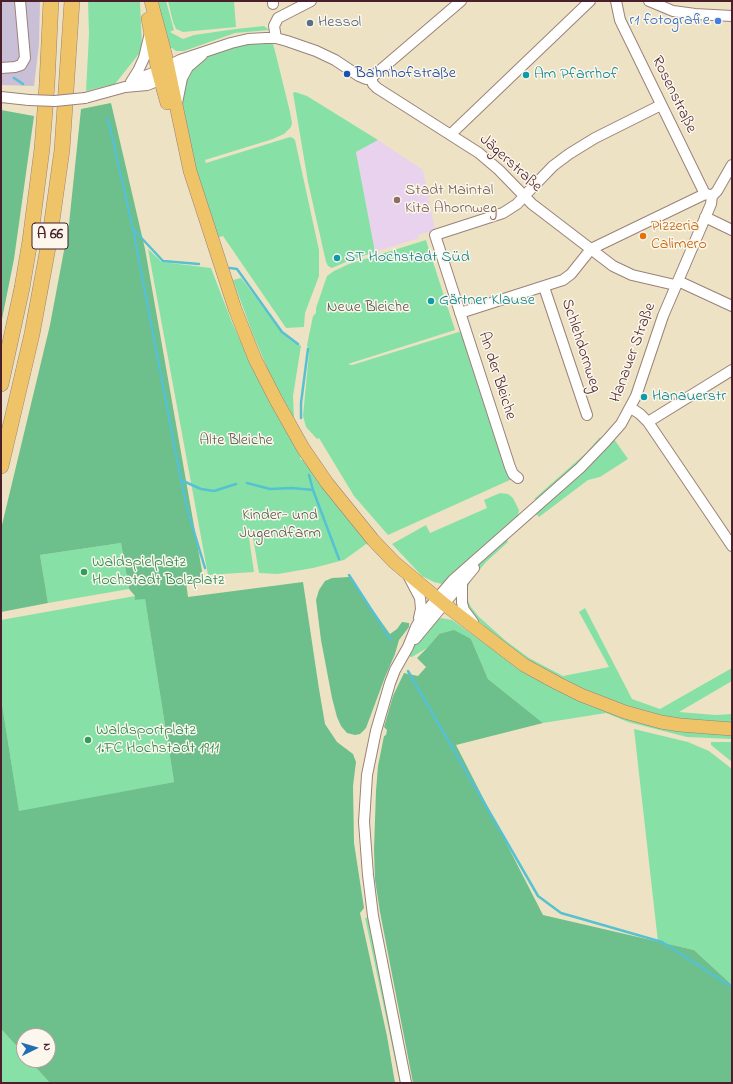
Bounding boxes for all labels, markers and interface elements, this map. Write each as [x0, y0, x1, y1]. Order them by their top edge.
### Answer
place label: r1 fotografie [629, 11, 710, 31]
place label: Hessol [318, 13, 361, 33]
marker: r1 fotografie [713, 16, 723, 26]
marker: Hessol [305, 18, 315, 28]
street label: Rosenstraße [646, 53, 700, 137]
place label: Bahnhofstraße [355, 64, 456, 84]
place label: Am Pfarrhof [534, 65, 618, 85]
marker: Bahnhofstraße [342, 69, 352, 79]
marker: Am Pfarrhof [521, 70, 531, 80]
street label: Jägerstraße [475, 131, 545, 197]
place label: Stadt Maintal Kita Ahornweg [405, 181, 497, 219]
marker: Stadt Maintal Kita Ahornweg [392, 195, 402, 205]
place label: Pizzeria Calimero [651, 217, 707, 255]
road number: A 66 [32, 223, 68, 249]
marker: Pizzeria Calimero [638, 231, 648, 241]
place label: ST Hochstadt Süd [345, 248, 470, 268]
marker: ST Hochstadt Süd [332, 253, 342, 263]
place label: Gärtner Klause [439, 291, 535, 311]
marker: Gärtner Klause [426, 296, 436, 306]
street label: Schlehdornweg [556, 297, 604, 395]
park label: Neue Bleiche [327, 298, 409, 318]
street label: Hanauer Straße [607, 301, 661, 405]
street label: An der Bleiche [473, 330, 519, 422]
place label: Hanauerstr [652, 387, 726, 407]
marker: Hanauerstr [639, 392, 649, 402]
park label: Alte Bleiche [199, 431, 273, 451]
park label: Kinder- und Jugendfarm [239, 506, 321, 544]
place label: Waldspielplatz Hochstadt Bolzplatz [92, 553, 224, 591]
marker: Waldspielplatz Hochstadt Bolzplatz [79, 567, 89, 577]
place label: Waldsportplatz 1.FC Hochstadt 1911 [96, 721, 219, 759]
marker: Waldsportplatz 1.FC Hochstadt 1911 [83, 735, 93, 745]
north arrow [16, 1028, 56, 1068]
text: N [39, 1043, 55, 1051]

